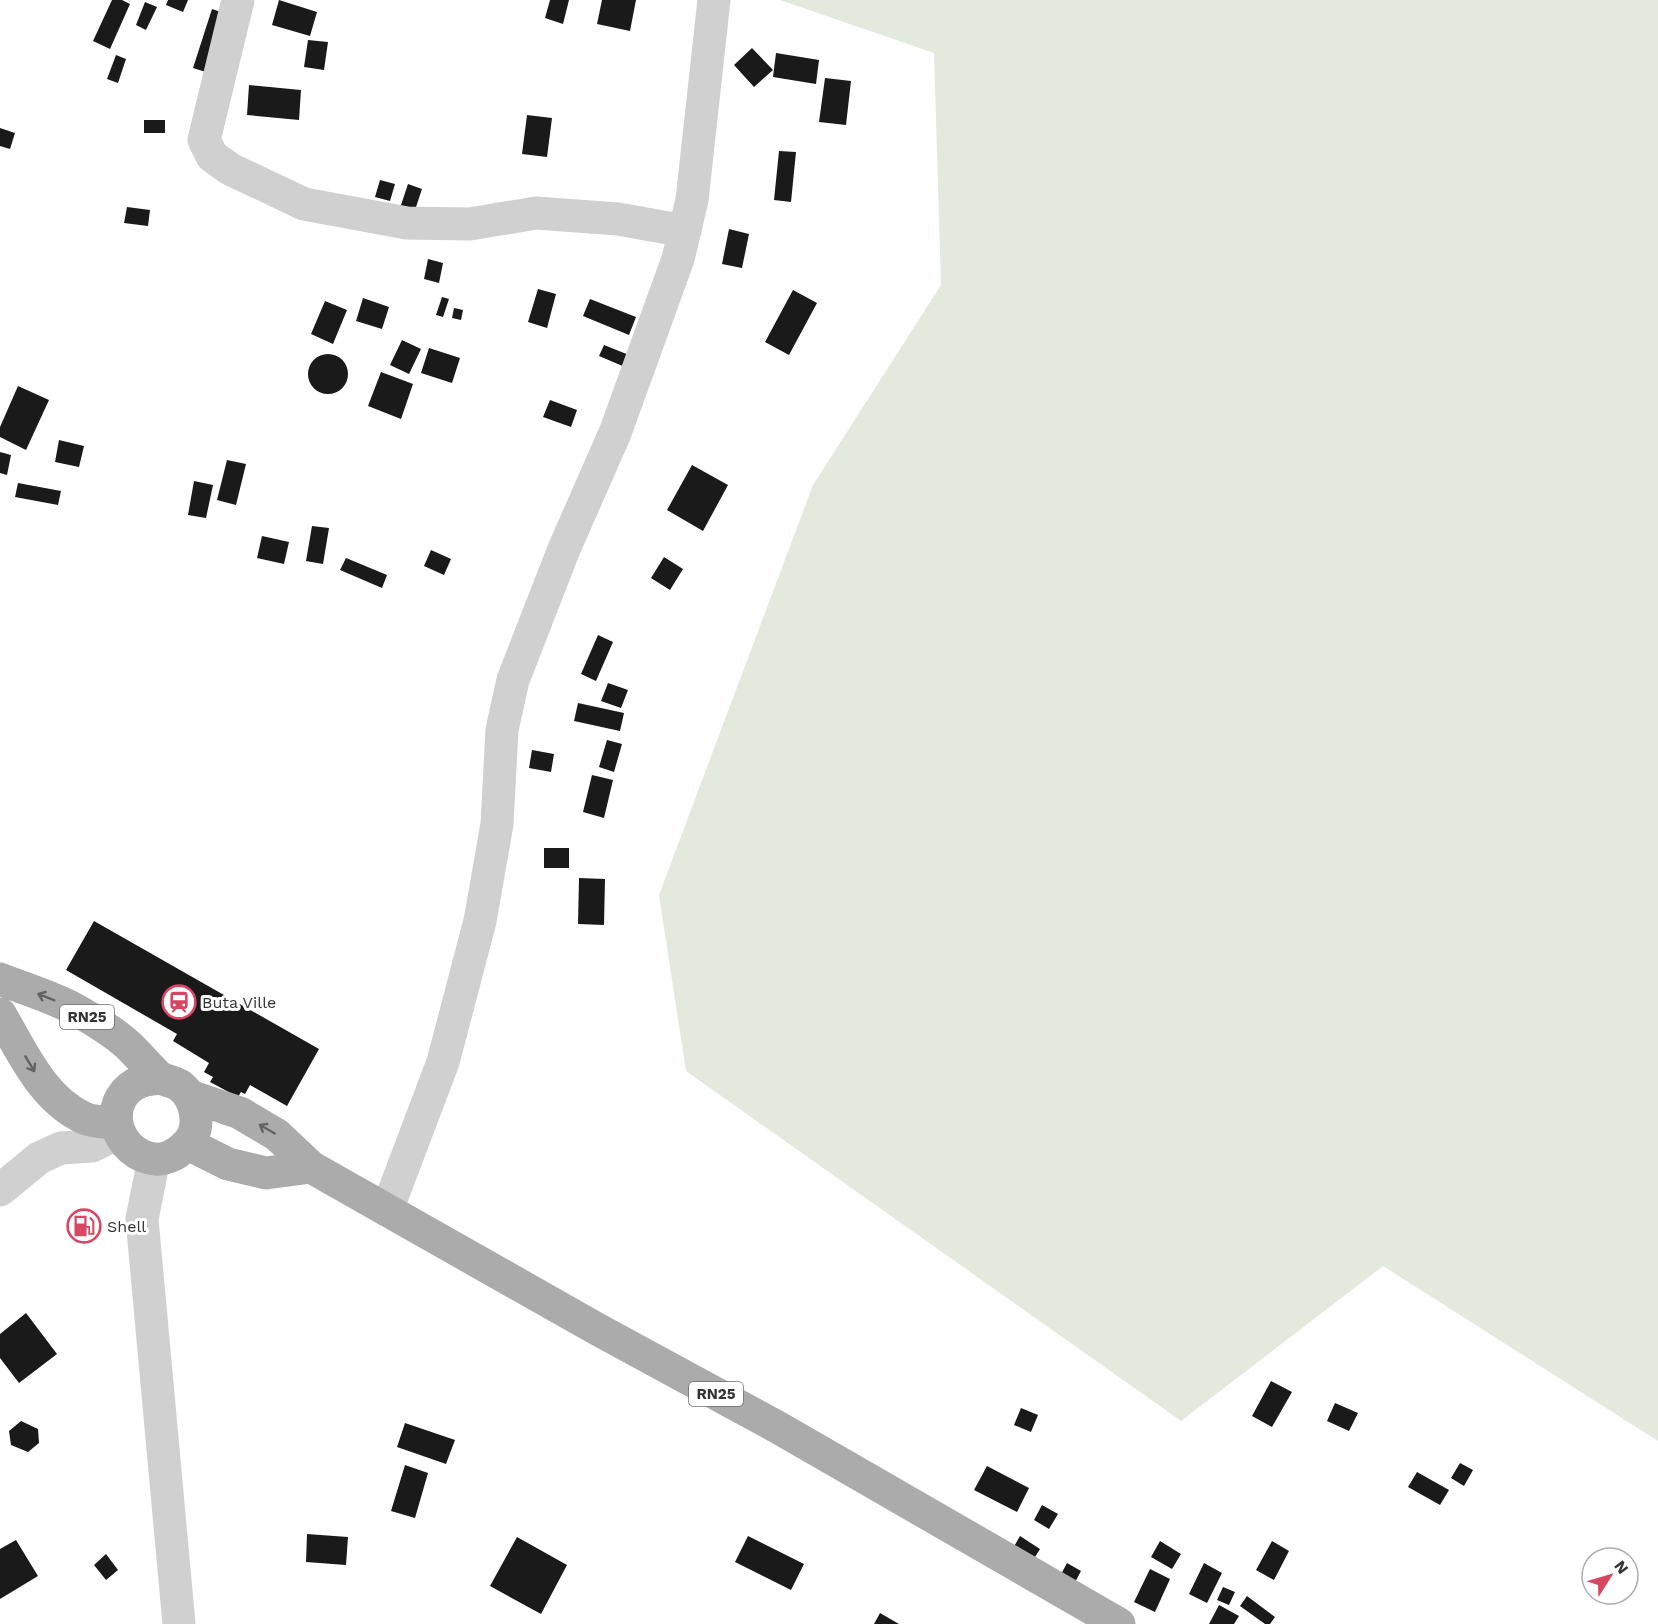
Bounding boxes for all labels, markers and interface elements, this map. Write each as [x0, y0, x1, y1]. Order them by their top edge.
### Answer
station icon: Buta Ville [161, 984, 197, 1020]
one-way arrow [37, 991, 55, 1002]
place label: Buta Ville [202, 993, 276, 1012]
road number: RN25 [60, 1005, 114, 1029]
one-way arrow [24, 1055, 36, 1072]
one-way arrow [259, 1123, 276, 1135]
fuel station icon: Shell [66, 1208, 102, 1244]
place label: Shell [107, 1217, 146, 1236]
road number: RN25 [689, 1382, 743, 1406]
north arrow [1580, 1546, 1640, 1606]
text: N [1610, 1557, 1633, 1578]

